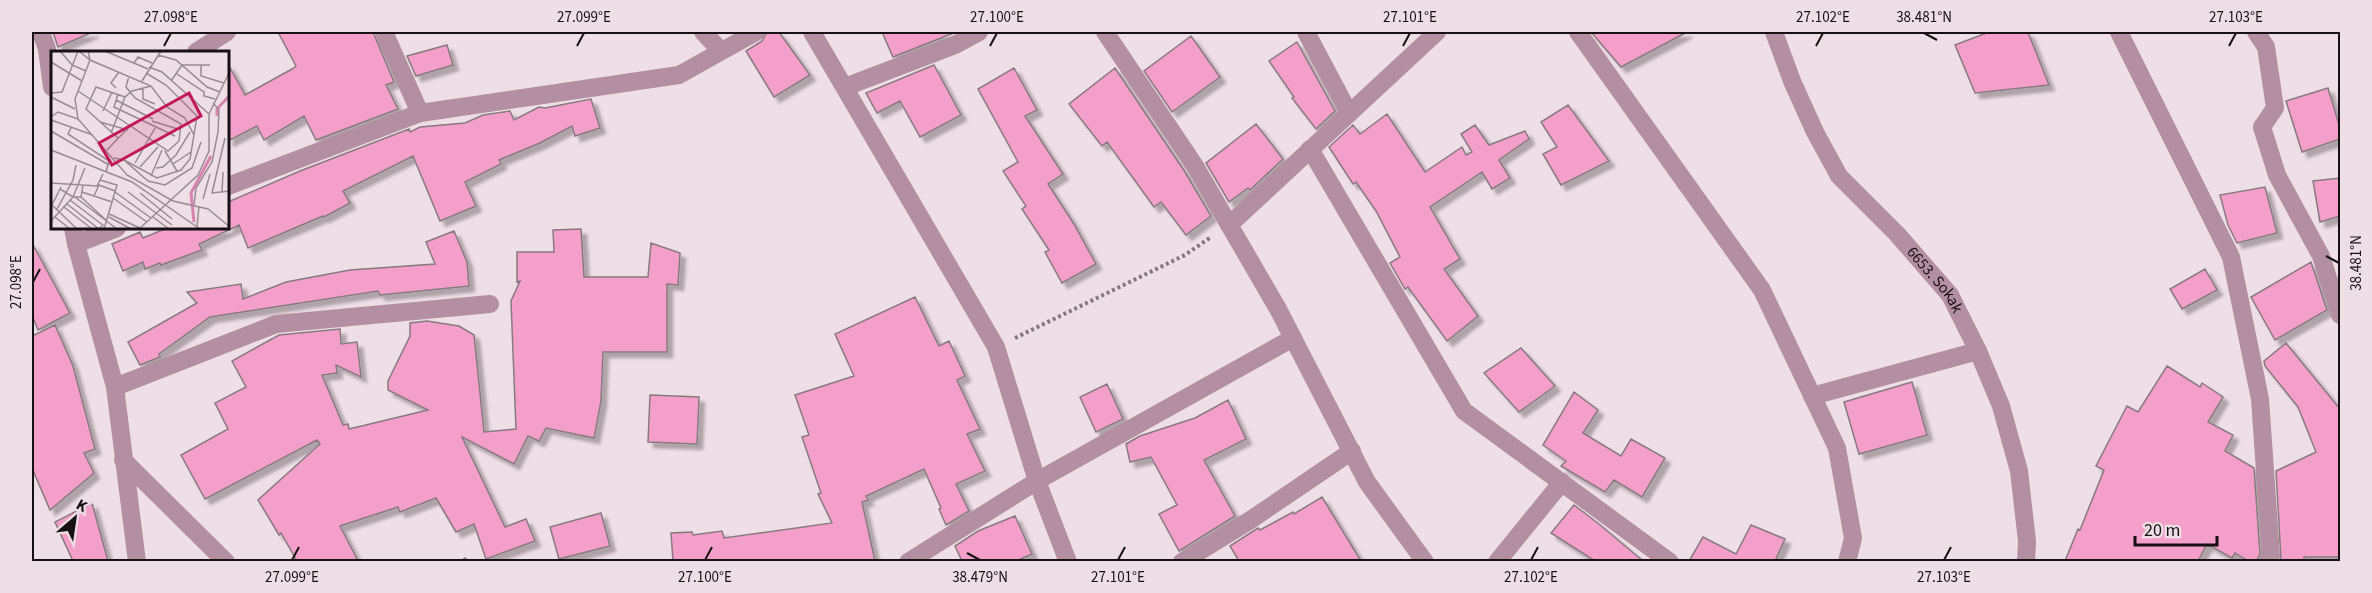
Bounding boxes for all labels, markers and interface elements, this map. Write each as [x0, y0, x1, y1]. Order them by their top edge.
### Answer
text: 27.098°E [144, 7, 198, 28]
text: 27.099°E [557, 7, 611, 28]
text: 27.100°E [970, 7, 1024, 28]
text: 27.101°E [1383, 7, 1437, 28]
text: 27.102°E [1796, 7, 1850, 28]
text: 38.481°N [1896, 7, 1952, 28]
text: 27.103°E [2209, 7, 2263, 28]
inset map [51, 51, 230, 230]
text: 38.481°N [2346, 235, 2367, 291]
street label: 6653. Sokak [1902, 242, 1968, 317]
text: 27.098°E [6, 255, 27, 309]
north arrow [45, 488, 105, 548]
text: K [72, 494, 92, 518]
scale bar [2135, 509, 2218, 547]
text: 20 m [2144, 518, 2180, 543]
text: 27.099°E [265, 567, 319, 588]
text: 27.100°E [678, 567, 732, 588]
text: 38.479°N [952, 567, 1008, 588]
text: 27.101°E [1091, 567, 1145, 588]
text: 27.102°E [1504, 567, 1558, 588]
text: 27.103°E [1917, 567, 1971, 588]

